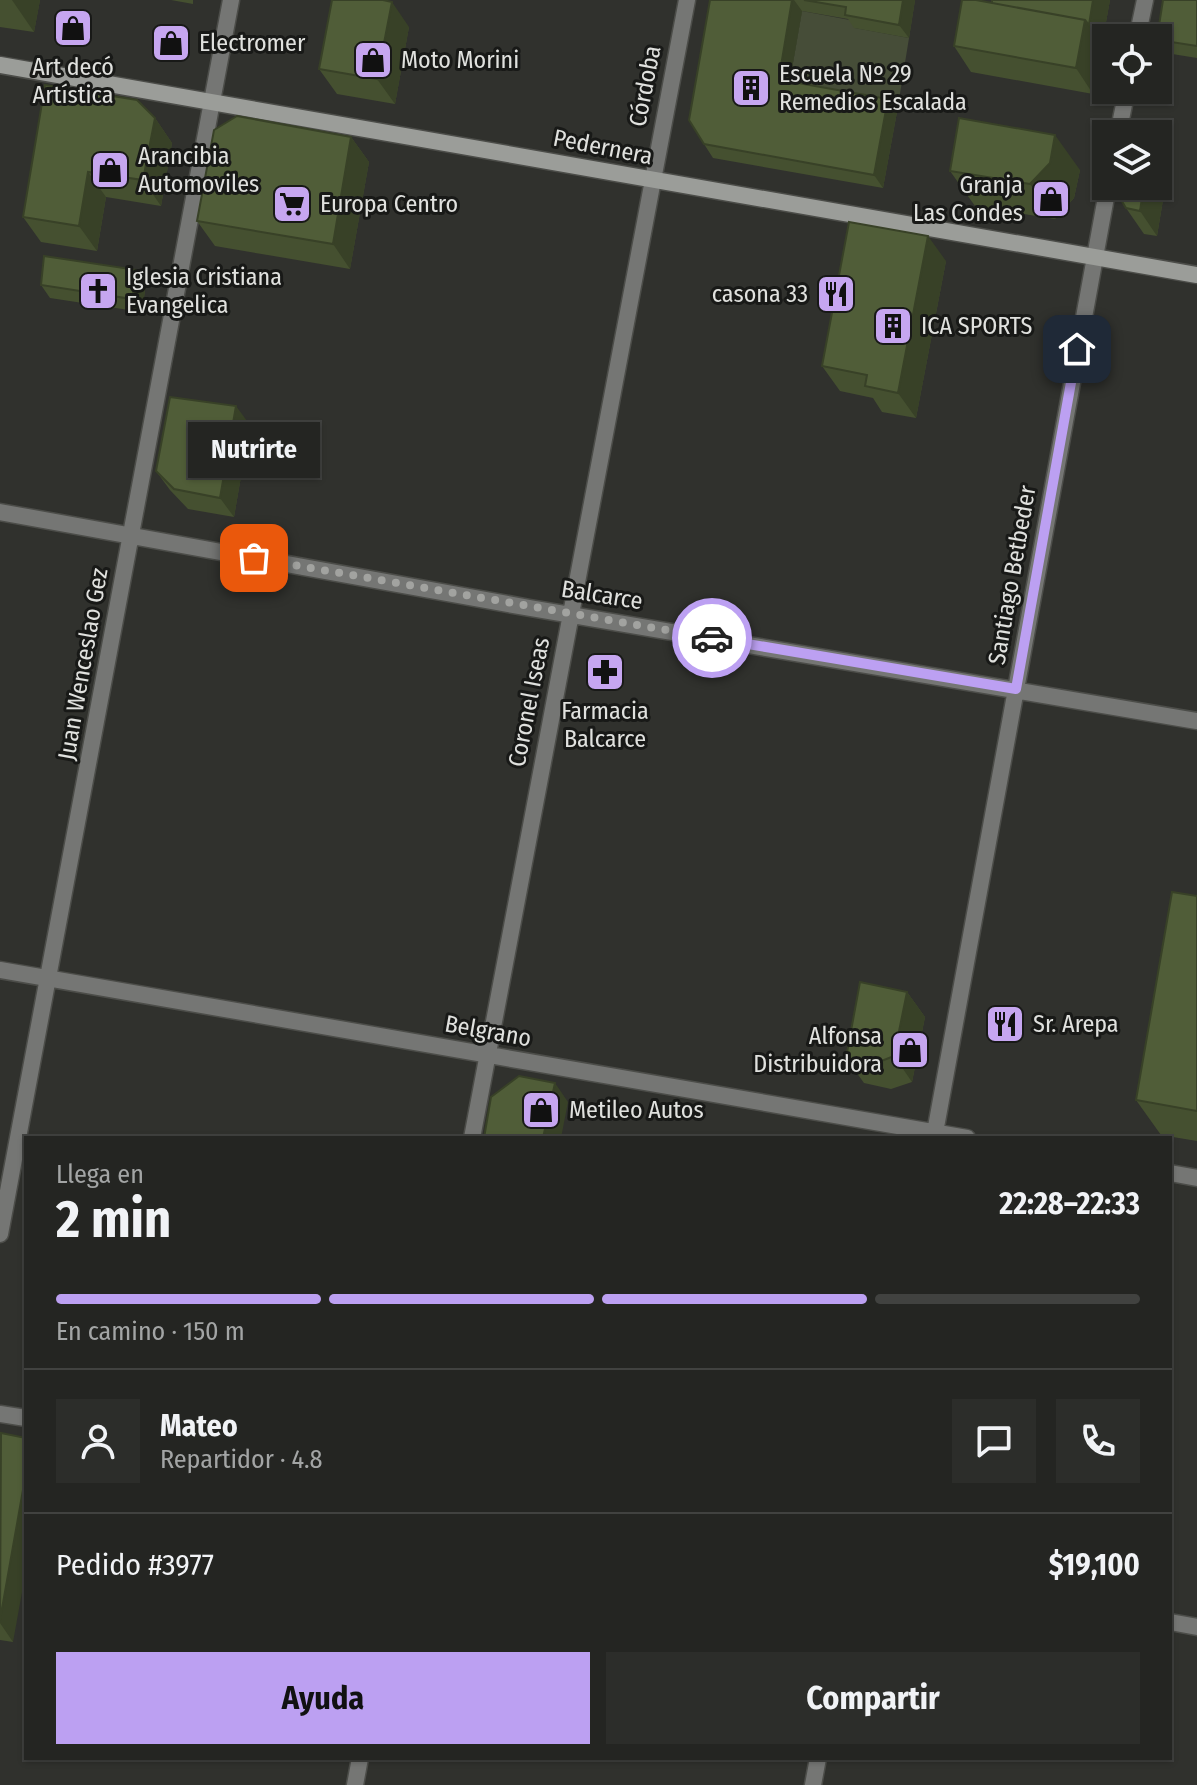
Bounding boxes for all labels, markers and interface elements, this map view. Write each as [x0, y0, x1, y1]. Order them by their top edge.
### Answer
shop icon: Art decó Artística [52, 7, 94, 49]
shop icon: Electromer [150, 22, 192, 64]
map controls [1092, 24, 1172, 200]
button: locate [1092, 24, 1172, 104]
place label: Electromer [199, 29, 306, 57]
shop icon: Moto Morini [352, 39, 394, 81]
street label: Córdoba [623, 43, 667, 129]
place label: Moto Morini [401, 46, 519, 74]
place label: Art decó Artística [32, 53, 114, 109]
place label: Escuela Nº 29 Remedios Escalada [779, 60, 967, 116]
building icon: Escuela Nº 29 Remedios Escalada [730, 67, 772, 109]
button: layers [1092, 120, 1172, 200]
street label: Pedernera [551, 124, 655, 170]
place label: Arancibia Automoviles [138, 142, 259, 198]
shop icon: Arancibia Automoviles [89, 149, 131, 191]
place label: Granja Las Condes [913, 171, 1023, 227]
shop icon: Granja Las Condes [1030, 178, 1072, 220]
supermarket icon: Europa Centro [271, 183, 313, 225]
place label: Europa Centro [320, 190, 458, 218]
place label: Iglesia Cristiana Evangelica [126, 263, 282, 319]
church icon: Iglesia Cristiana Evangelica [77, 270, 119, 312]
restaurant icon: casona 33 [815, 273, 857, 315]
place label: casona 33 [712, 280, 808, 308]
building icon: ICA SPORTS [872, 305, 914, 347]
place label: ICA SPORTS [921, 312, 1032, 340]
pin [1043, 315, 1111, 383]
icon: home [1055, 327, 1099, 371]
callout: Nutrirte [188, 422, 320, 478]
text: Nutrirte [211, 434, 297, 465]
street label: Santiago Betbeder [982, 483, 1042, 667]
pin [220, 524, 288, 592]
icon: bag [232, 536, 276, 580]
street label: Juan Wenceslao Gez [52, 566, 114, 762]
street label: Balcarce [559, 575, 645, 615]
courier [672, 598, 752, 678]
icon: car [690, 616, 734, 660]
street label: Coronel Iseas [503, 635, 555, 769]
pharmacy icon: Farmacia Balcarce [584, 651, 626, 693]
place label: Farmacia Balcarce [561, 697, 649, 753]
restaurant icon: Sr. Arepa [984, 1003, 1026, 1045]
street label: Belgrano [443, 1010, 533, 1052]
place label: Sr. Arepa [1033, 1010, 1119, 1038]
place label: Alfonsa Distribuidora [753, 1022, 882, 1078]
shop icon: Alfonsa Distribuidora [889, 1029, 931, 1071]
shop icon: Metileo Autos [520, 1089, 562, 1131]
place label: Metileo Autos [569, 1096, 704, 1124]
text: Llega en [56, 1159, 144, 1190]
text: 22:28–22:33 [999, 1186, 1140, 1222]
text: 2 min [56, 1188, 171, 1251]
text: En camino · 150 m [56, 1316, 245, 1347]
button: person [56, 1399, 140, 1483]
button: chat [952, 1399, 1036, 1483]
button: phone [1056, 1399, 1140, 1483]
text: Mateo [160, 1408, 238, 1444]
text: Repartidor · 4.8 [160, 1444, 323, 1475]
text: Pedido #3977 [56, 1547, 214, 1583]
text: $19,100 [1049, 1547, 1140, 1583]
button: Ayuda [56, 1652, 590, 1744]
button: Compartir [606, 1652, 1140, 1744]

